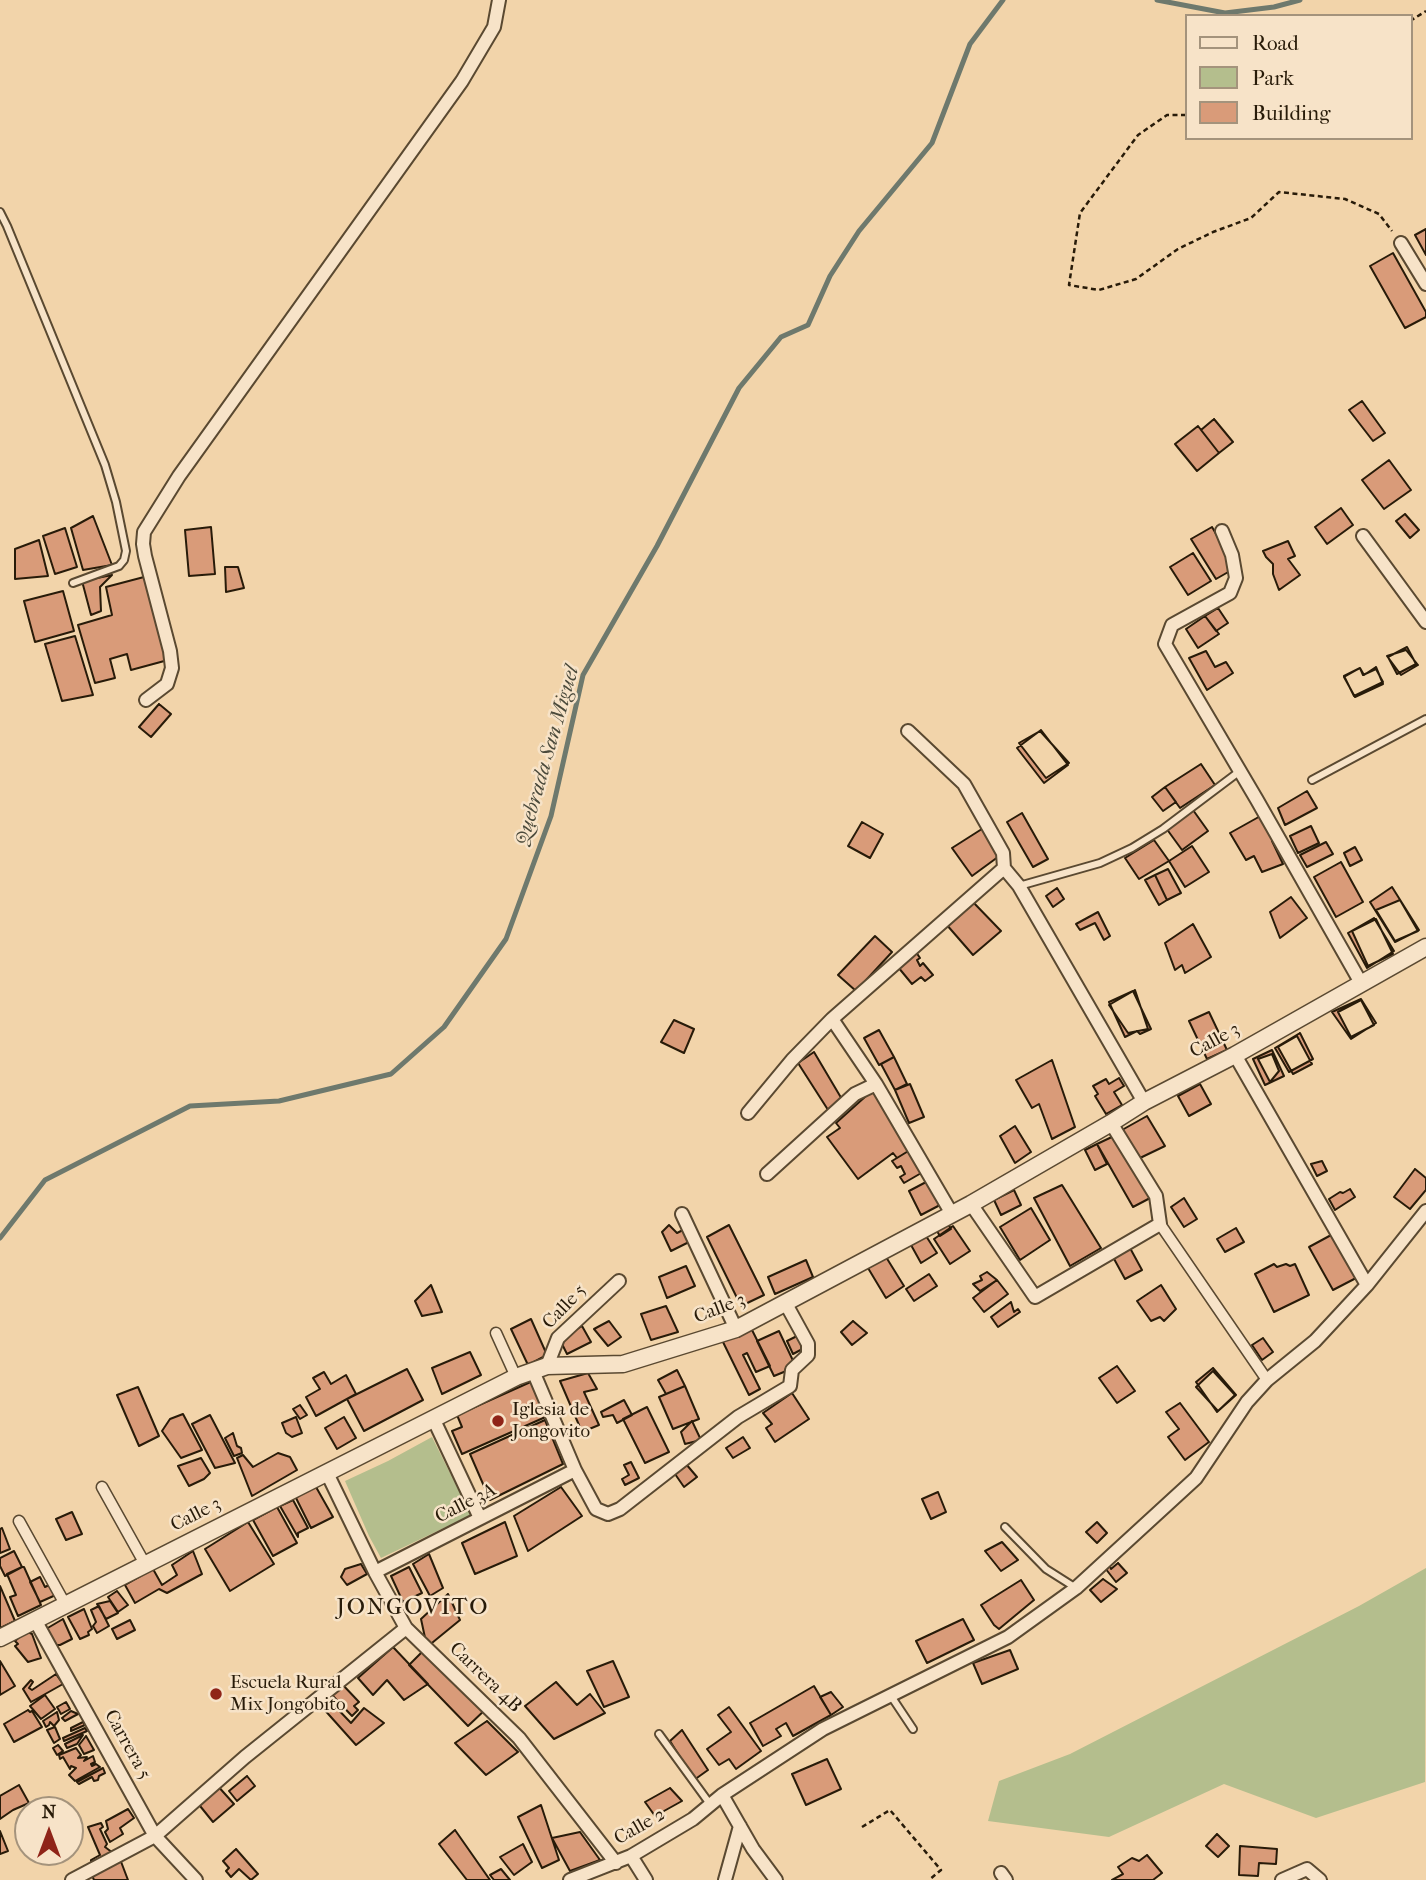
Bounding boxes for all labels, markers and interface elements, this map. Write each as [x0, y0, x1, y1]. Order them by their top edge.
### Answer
legend [1184, 14, 1412, 140]
text: Road [1252, 31, 1299, 55]
text: Park [1252, 66, 1294, 90]
text: Building [1252, 101, 1330, 125]
water label: Quebrada San Miguel [510, 664, 586, 848]
street label: Calle 3 [1186, 1018, 1244, 1064]
street label: Calle 5 [538, 1280, 592, 1334]
street label: Calle 3 [691, 1289, 749, 1329]
place label: Iglesia de Jongovito [512, 1399, 590, 1443]
marker: Iglesia de Jongovito [490, 1413, 506, 1429]
street label: Calle 3A [432, 1479, 500, 1529]
street label: Calle 3 [167, 1493, 225, 1537]
district label: JONGOVITO [338, 1594, 488, 1622]
street label: Carrera 4B [444, 1638, 526, 1718]
place label: Escuela Rural Mix Jongobito [230, 1672, 346, 1716]
marker: Escuela Rural Mix Jongobito [208, 1686, 224, 1702]
street label: Carrera 5 [99, 1706, 155, 1784]
north arrow [14, 1796, 84, 1866]
text: N [42, 1801, 56, 1823]
street label: Calle 2 [610, 1803, 670, 1851]

